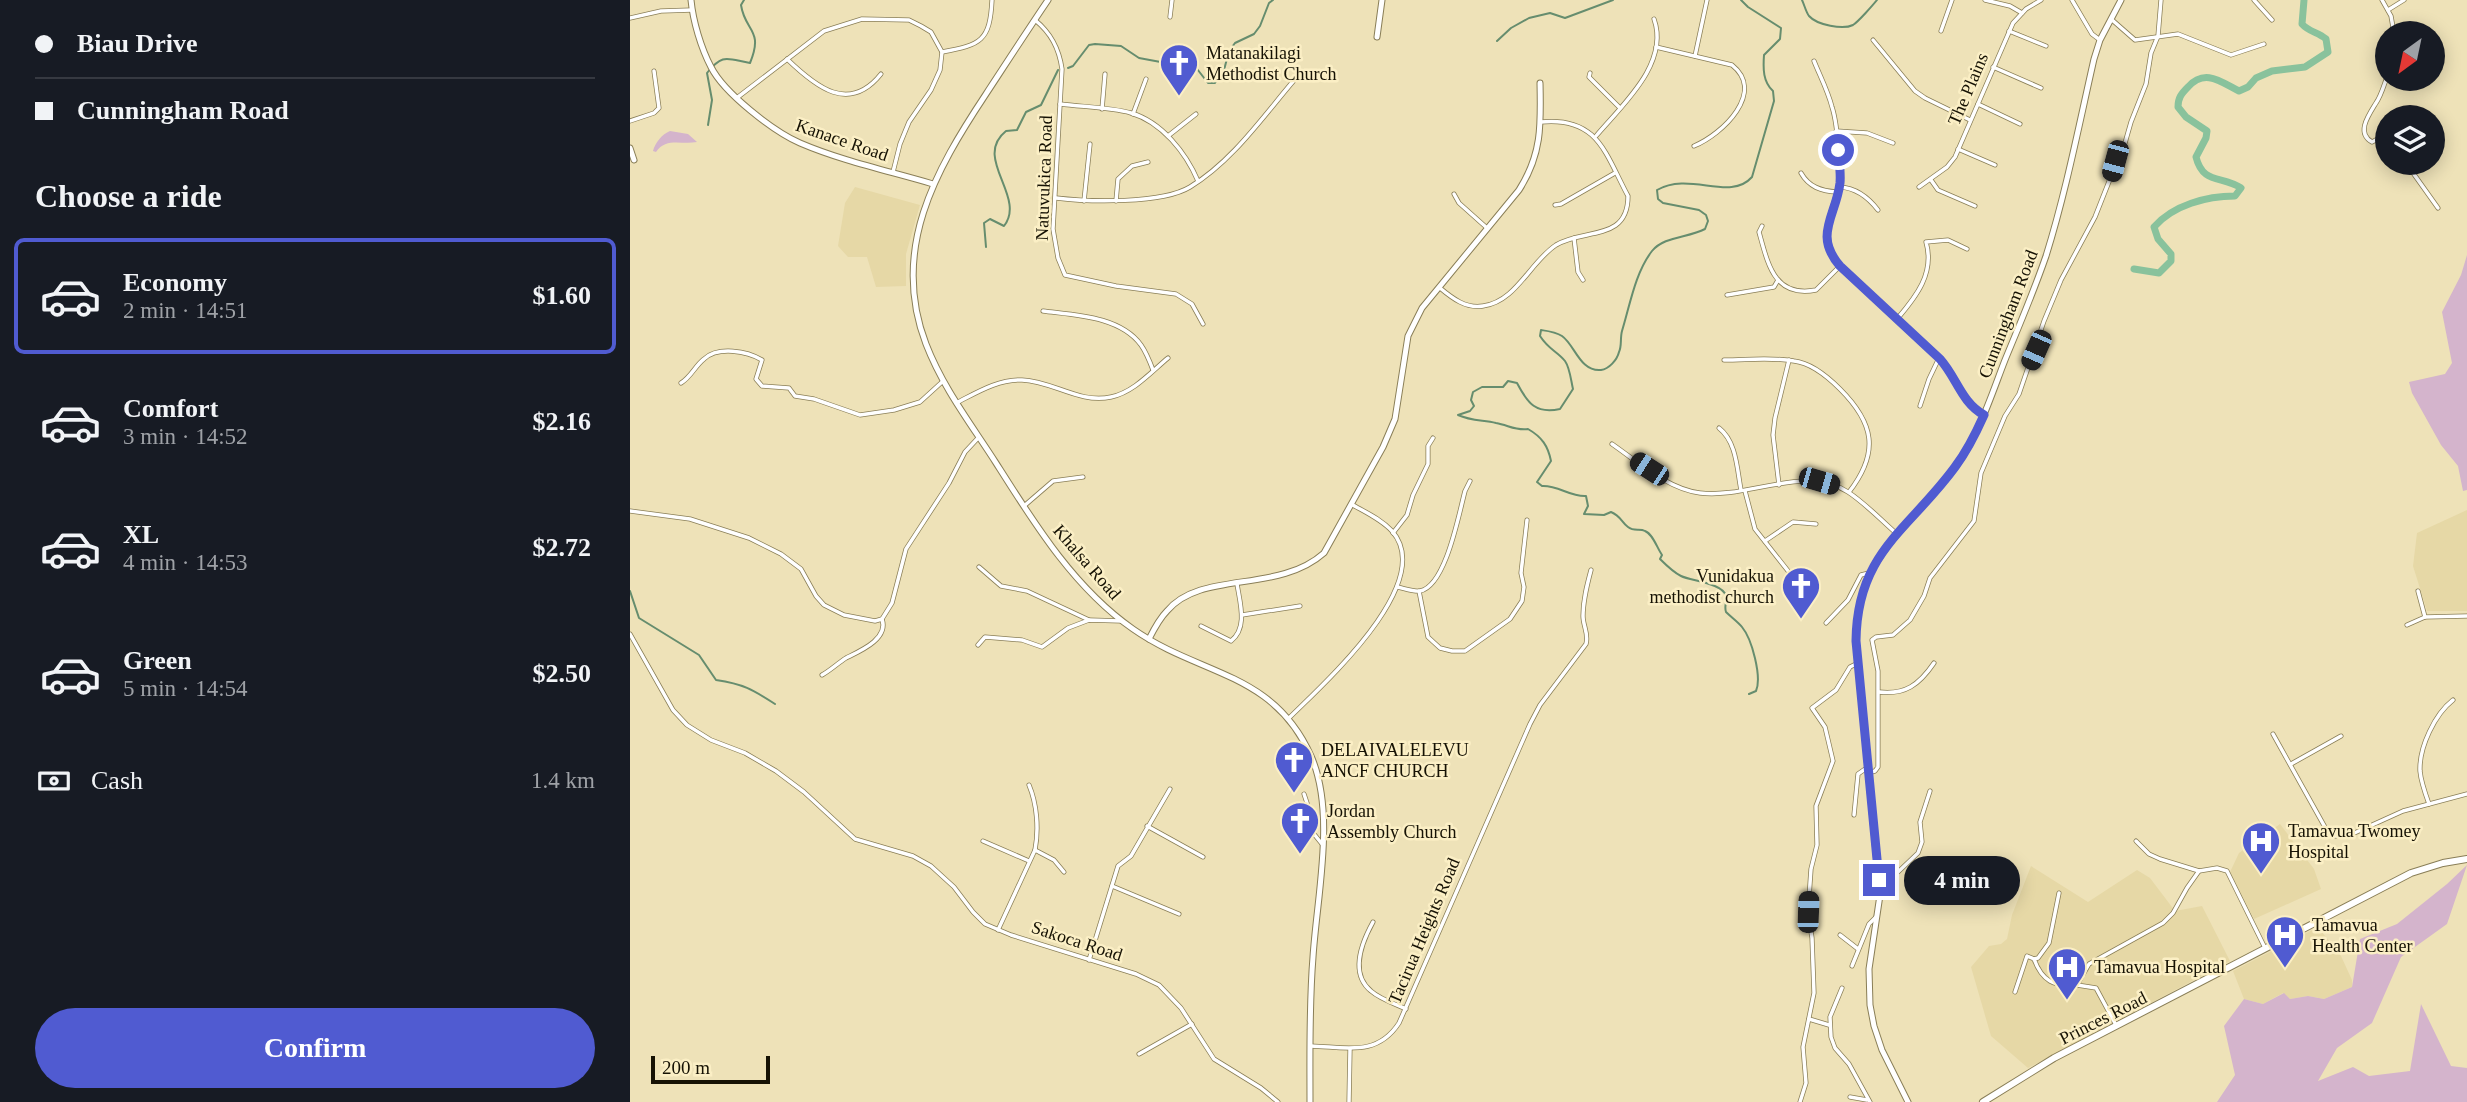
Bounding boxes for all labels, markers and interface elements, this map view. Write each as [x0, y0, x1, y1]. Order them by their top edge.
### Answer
north arrow [2375, 21, 2445, 91]
map controls [2375, 21, 2445, 175]
text: Biau Drive [77, 29, 198, 58]
church icon: Matanakilagi Methodist Church [1158, 42, 1200, 97]
place label: Matanakilagi Methodist Church [1206, 43, 1337, 84]
street label: The Plains [1944, 50, 1992, 128]
text: Cunningham Road [77, 96, 289, 125]
button: layers [2375, 105, 2445, 175]
street label: Kanace Road [793, 115, 891, 165]
street label: Natuvukica Road [1032, 115, 1056, 241]
route start [1822, 134, 1854, 166]
car [2100, 138, 2131, 184]
text: Choose a ride [35, 178, 222, 214]
street label: Cunningham Road [1974, 247, 2042, 381]
icon: car [39, 265, 102, 328]
text: Economy [123, 268, 227, 297]
text: $1.60 [533, 281, 591, 310]
text: 2 min · 14:51 [123, 298, 248, 323]
car [2018, 327, 2055, 373]
icon: car [39, 391, 102, 454]
text: Comfort [123, 394, 218, 423]
text: $2.16 [533, 407, 591, 436]
text: 3 min · 14:52 [123, 424, 248, 449]
car [1626, 449, 1673, 489]
car [1796, 465, 1843, 497]
icon: car [39, 517, 102, 580]
text: XL [123, 520, 159, 549]
street label: Khalsa Road [1049, 521, 1125, 603]
text: $2.72 [533, 533, 591, 562]
text: 4 min · 14:53 [123, 550, 248, 575]
church icon: Vunidakua methodist church [1780, 565, 1822, 620]
place label: Vunidakua methodist church [1650, 566, 1774, 607]
icon: car [39, 643, 102, 706]
text: Green [123, 646, 192, 675]
text: $2.50 [533, 659, 591, 688]
text: 5 min · 14:54 [123, 676, 248, 701]
church icon: DELAIVALELEVU ANCF CHURCH [1273, 739, 1315, 794]
place label: DELAIVALELEVU ANCF CHURCH [1321, 740, 1469, 781]
icon: cash [35, 762, 73, 800]
text: Cash [91, 766, 143, 795]
text: 1.4 km [531, 768, 595, 793]
church icon: Jordan Assembly Church [1279, 800, 1321, 855]
place label: Jordan Assembly Church [1327, 801, 1457, 842]
hospital icon: Tamavua Twomey Hospital [2240, 820, 2282, 875]
place label: Tamavua Twomey Hospital [2288, 821, 2421, 862]
street label: Tacirua Heights Road [1384, 855, 1464, 1007]
callout: 4 min [1904, 856, 2019, 904]
route end [1863, 864, 1895, 896]
text: 4 min [1934, 868, 1990, 893]
car [1797, 891, 1820, 933]
hospital icon: Tamavua Health Center [2264, 914, 2306, 969]
place label: Tamavua Health Center [2312, 915, 2412, 956]
street label: Sakoca Road [1029, 917, 1125, 965]
hospital icon: Tamavua Hospital [2046, 946, 2088, 1001]
place label: Tamavua Hospital [2094, 957, 2225, 977]
street label: Princes Road [2056, 987, 2150, 1049]
button: Confirm [35, 1008, 595, 1088]
scale bar [651, 1053, 770, 1085]
text: 200 m [662, 1057, 710, 1078]

